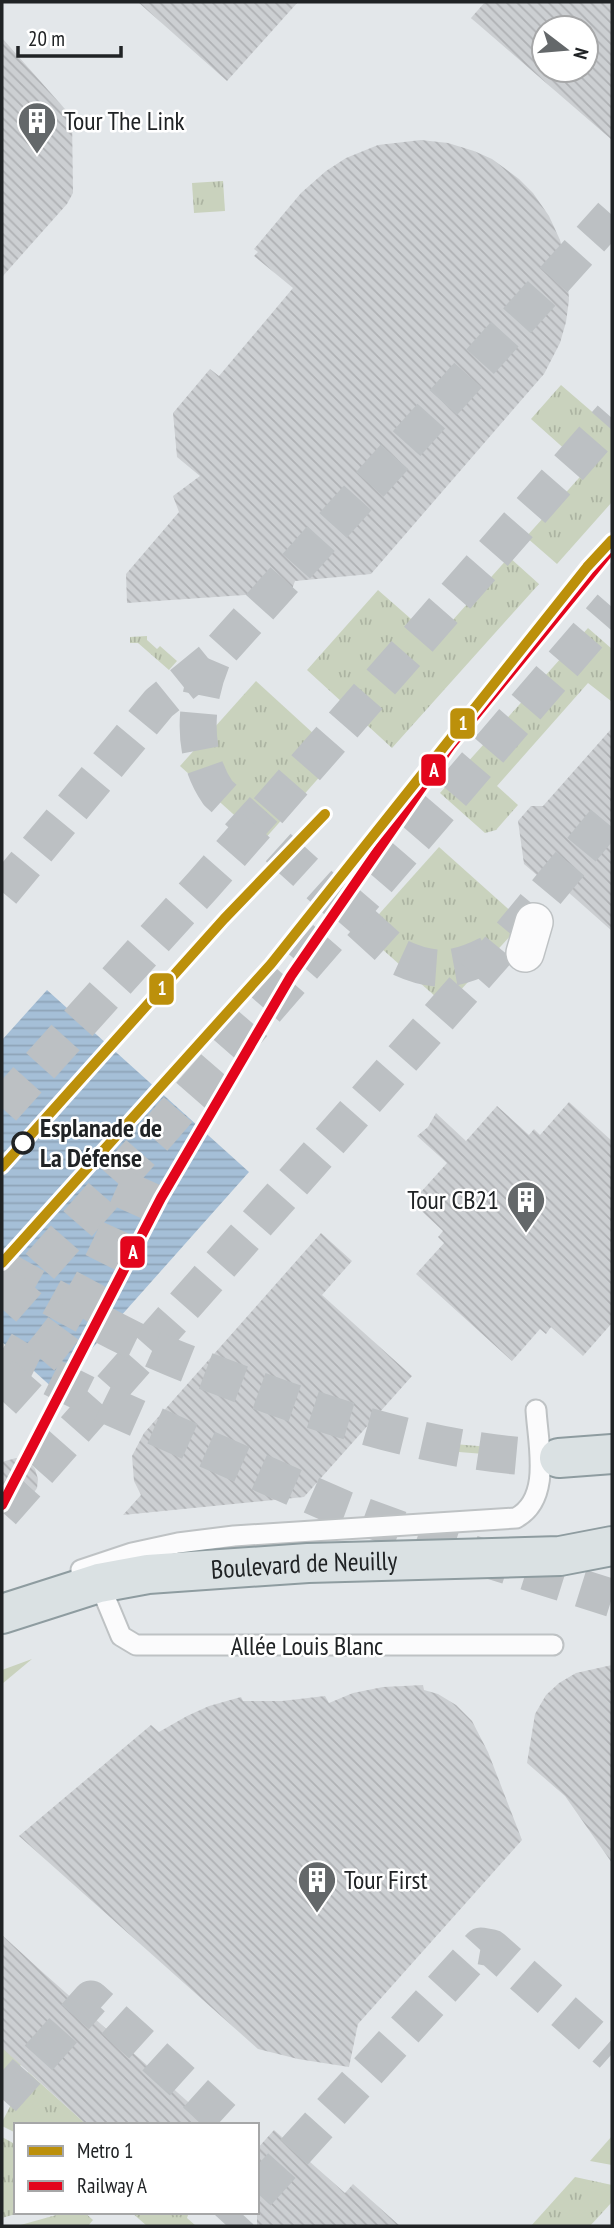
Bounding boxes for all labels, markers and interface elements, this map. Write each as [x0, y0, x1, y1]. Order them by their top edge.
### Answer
scale bar [18, 14, 121, 58]
north arrow [530, 14, 600, 84]
text: 20 m [28, 25, 65, 52]
text: N [568, 45, 594, 62]
building icon: Tour The Link [16, 100, 58, 155]
place label: Tour The Link [64, 104, 185, 137]
line badge: 1 [449, 707, 476, 740]
text: 1 [458, 711, 468, 735]
line badge: A [420, 753, 447, 787]
text: A [428, 758, 439, 782]
line badge: 1 [148, 972, 175, 1006]
text: 1 [157, 976, 167, 1000]
place label: Esplanade de La Défense [40, 1111, 162, 1174]
marker: Esplanade de La Défense [12, 1132, 34, 1154]
building icon: Tour CB21 [505, 1179, 547, 1234]
place label: Tour CB21 [407, 1183, 499, 1216]
line badge: A [119, 1235, 146, 1269]
text: A [127, 1240, 138, 1264]
street label: Boulevard de Neuilly [210, 1544, 398, 1586]
street label: Allée Louis Blanc [231, 1629, 383, 1662]
building icon: Tour First [296, 1859, 338, 1914]
place label: Tour First [344, 1863, 428, 1896]
legend [14, 2123, 259, 2214]
text: Metro 1 [77, 2137, 134, 2164]
text: Railway A [77, 2172, 147, 2199]

